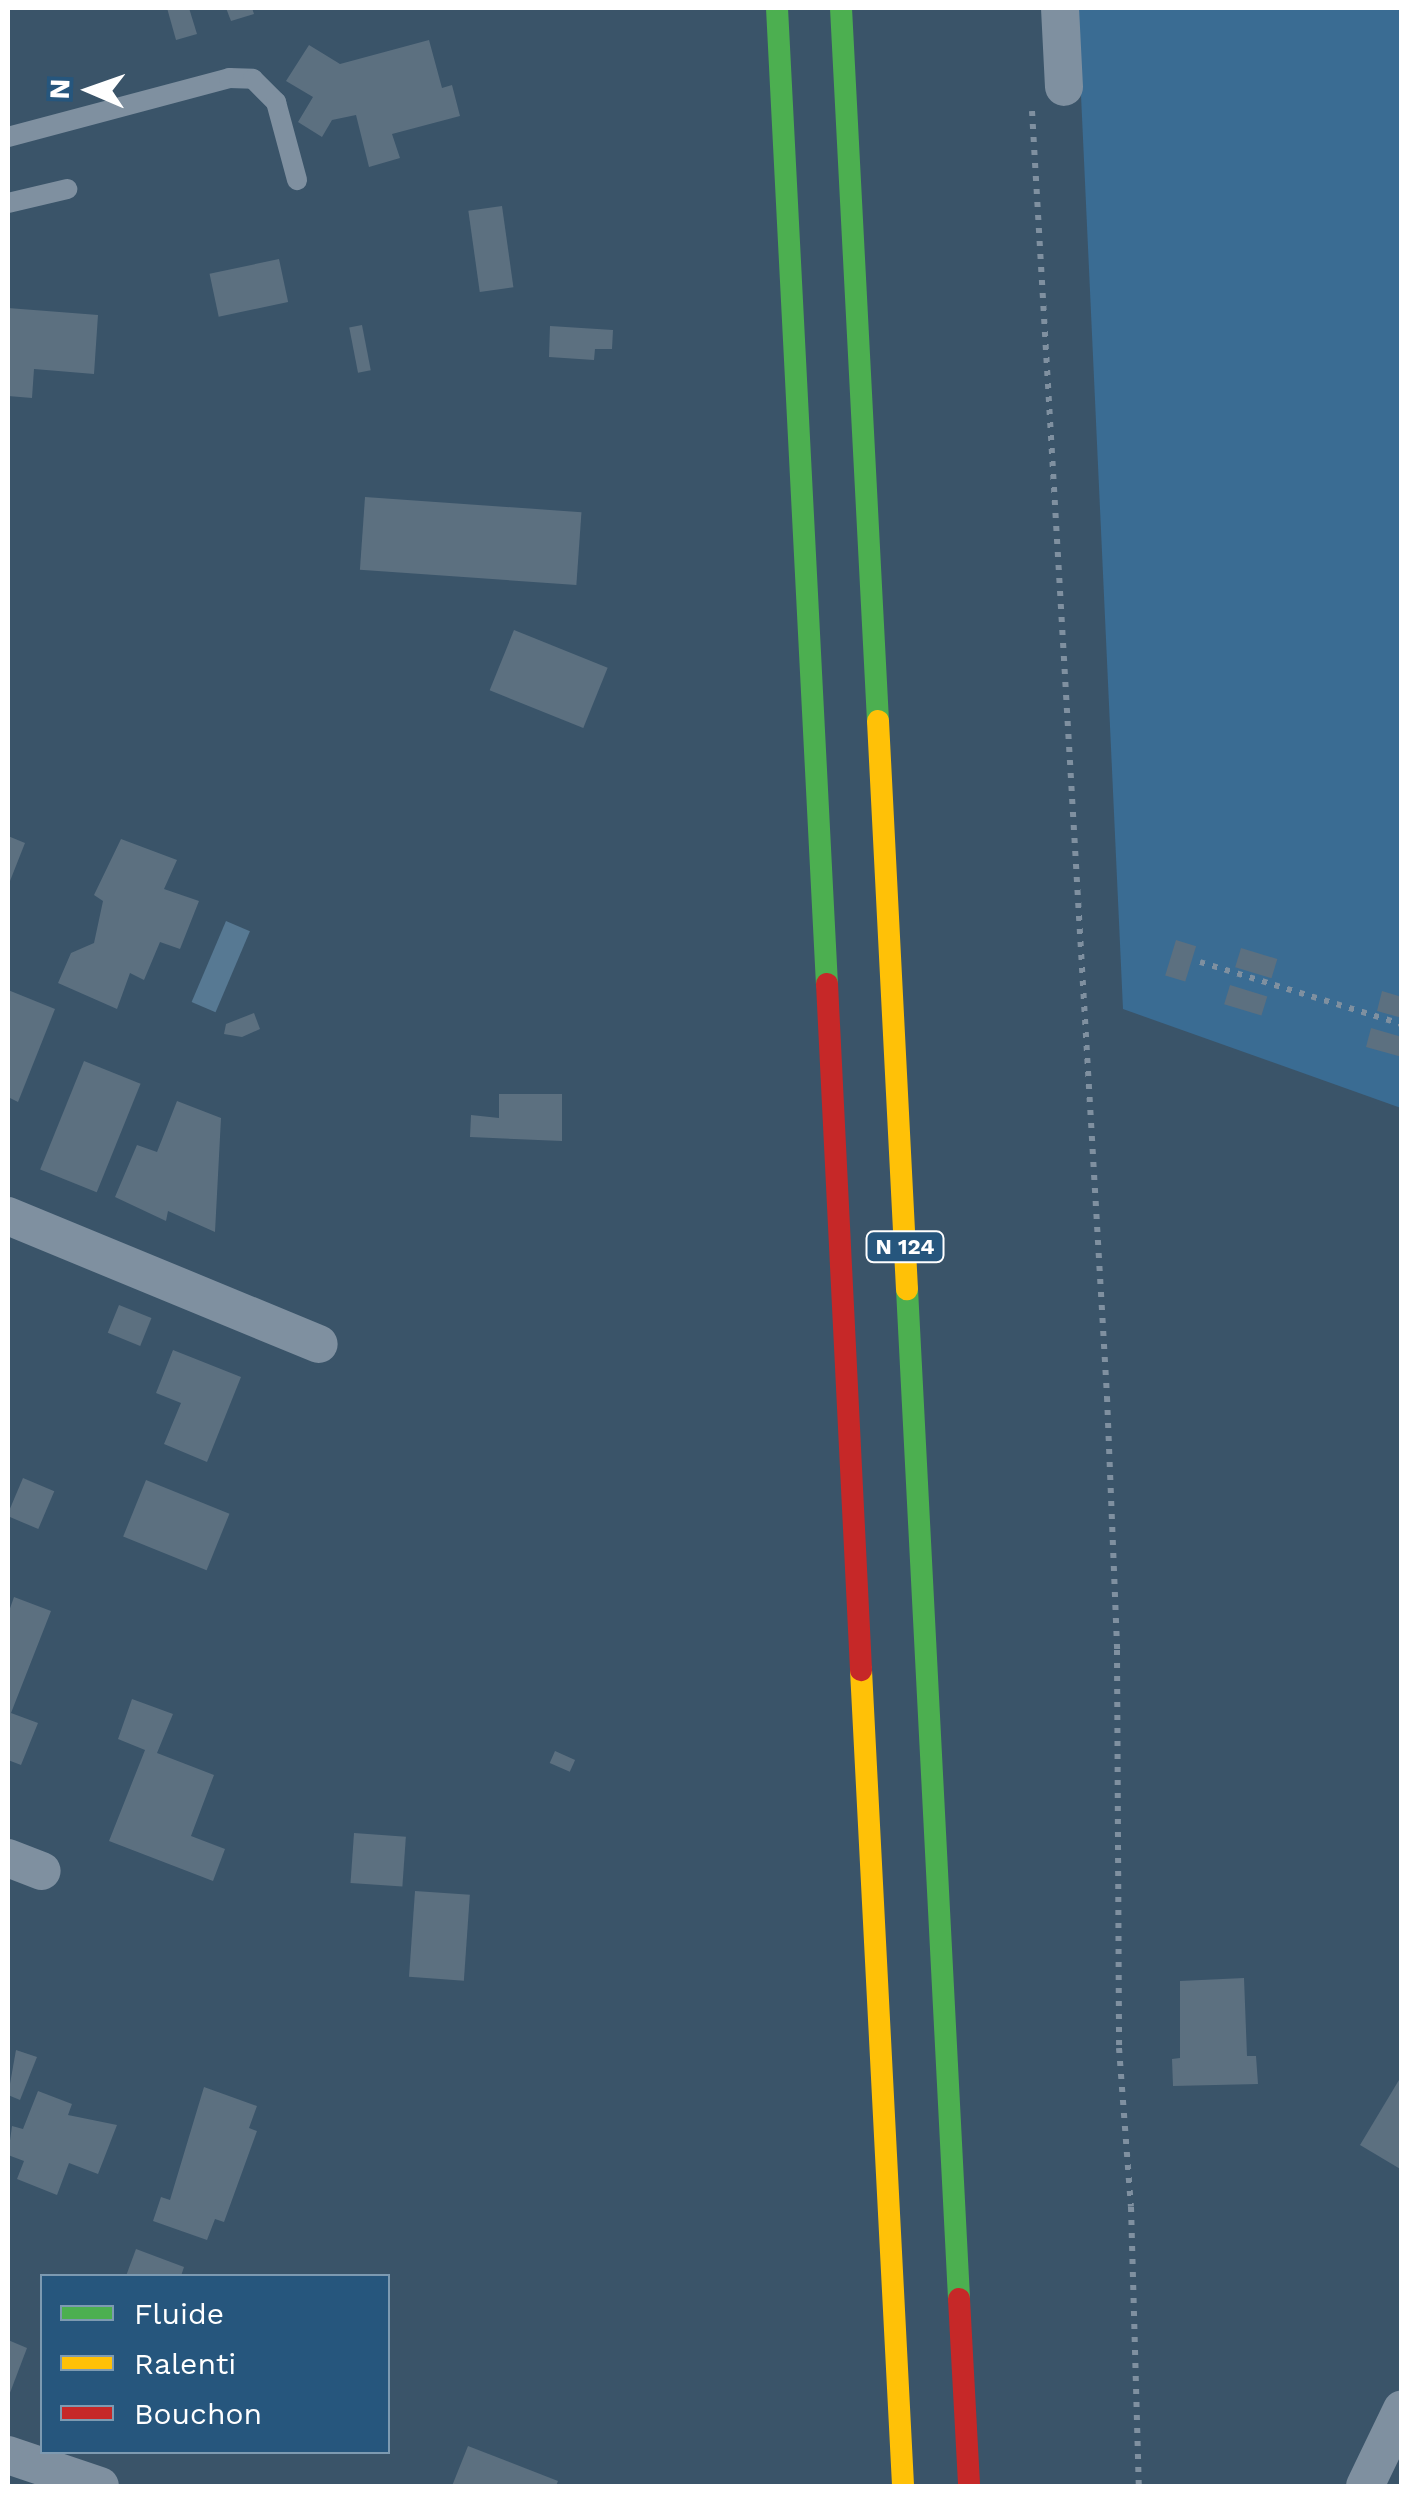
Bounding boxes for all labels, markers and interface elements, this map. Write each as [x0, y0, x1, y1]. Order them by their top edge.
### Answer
north arrow [40, 40, 140, 140]
text: N [43, 78, 76, 100]
road number: N 124 [865, 1230, 945, 1264]
legend [40, 2274, 390, 2454]
text: Fluide [134, 2296, 224, 2331]
text: Ralenti [134, 2346, 236, 2381]
text: Bouchon [134, 2396, 262, 2431]

